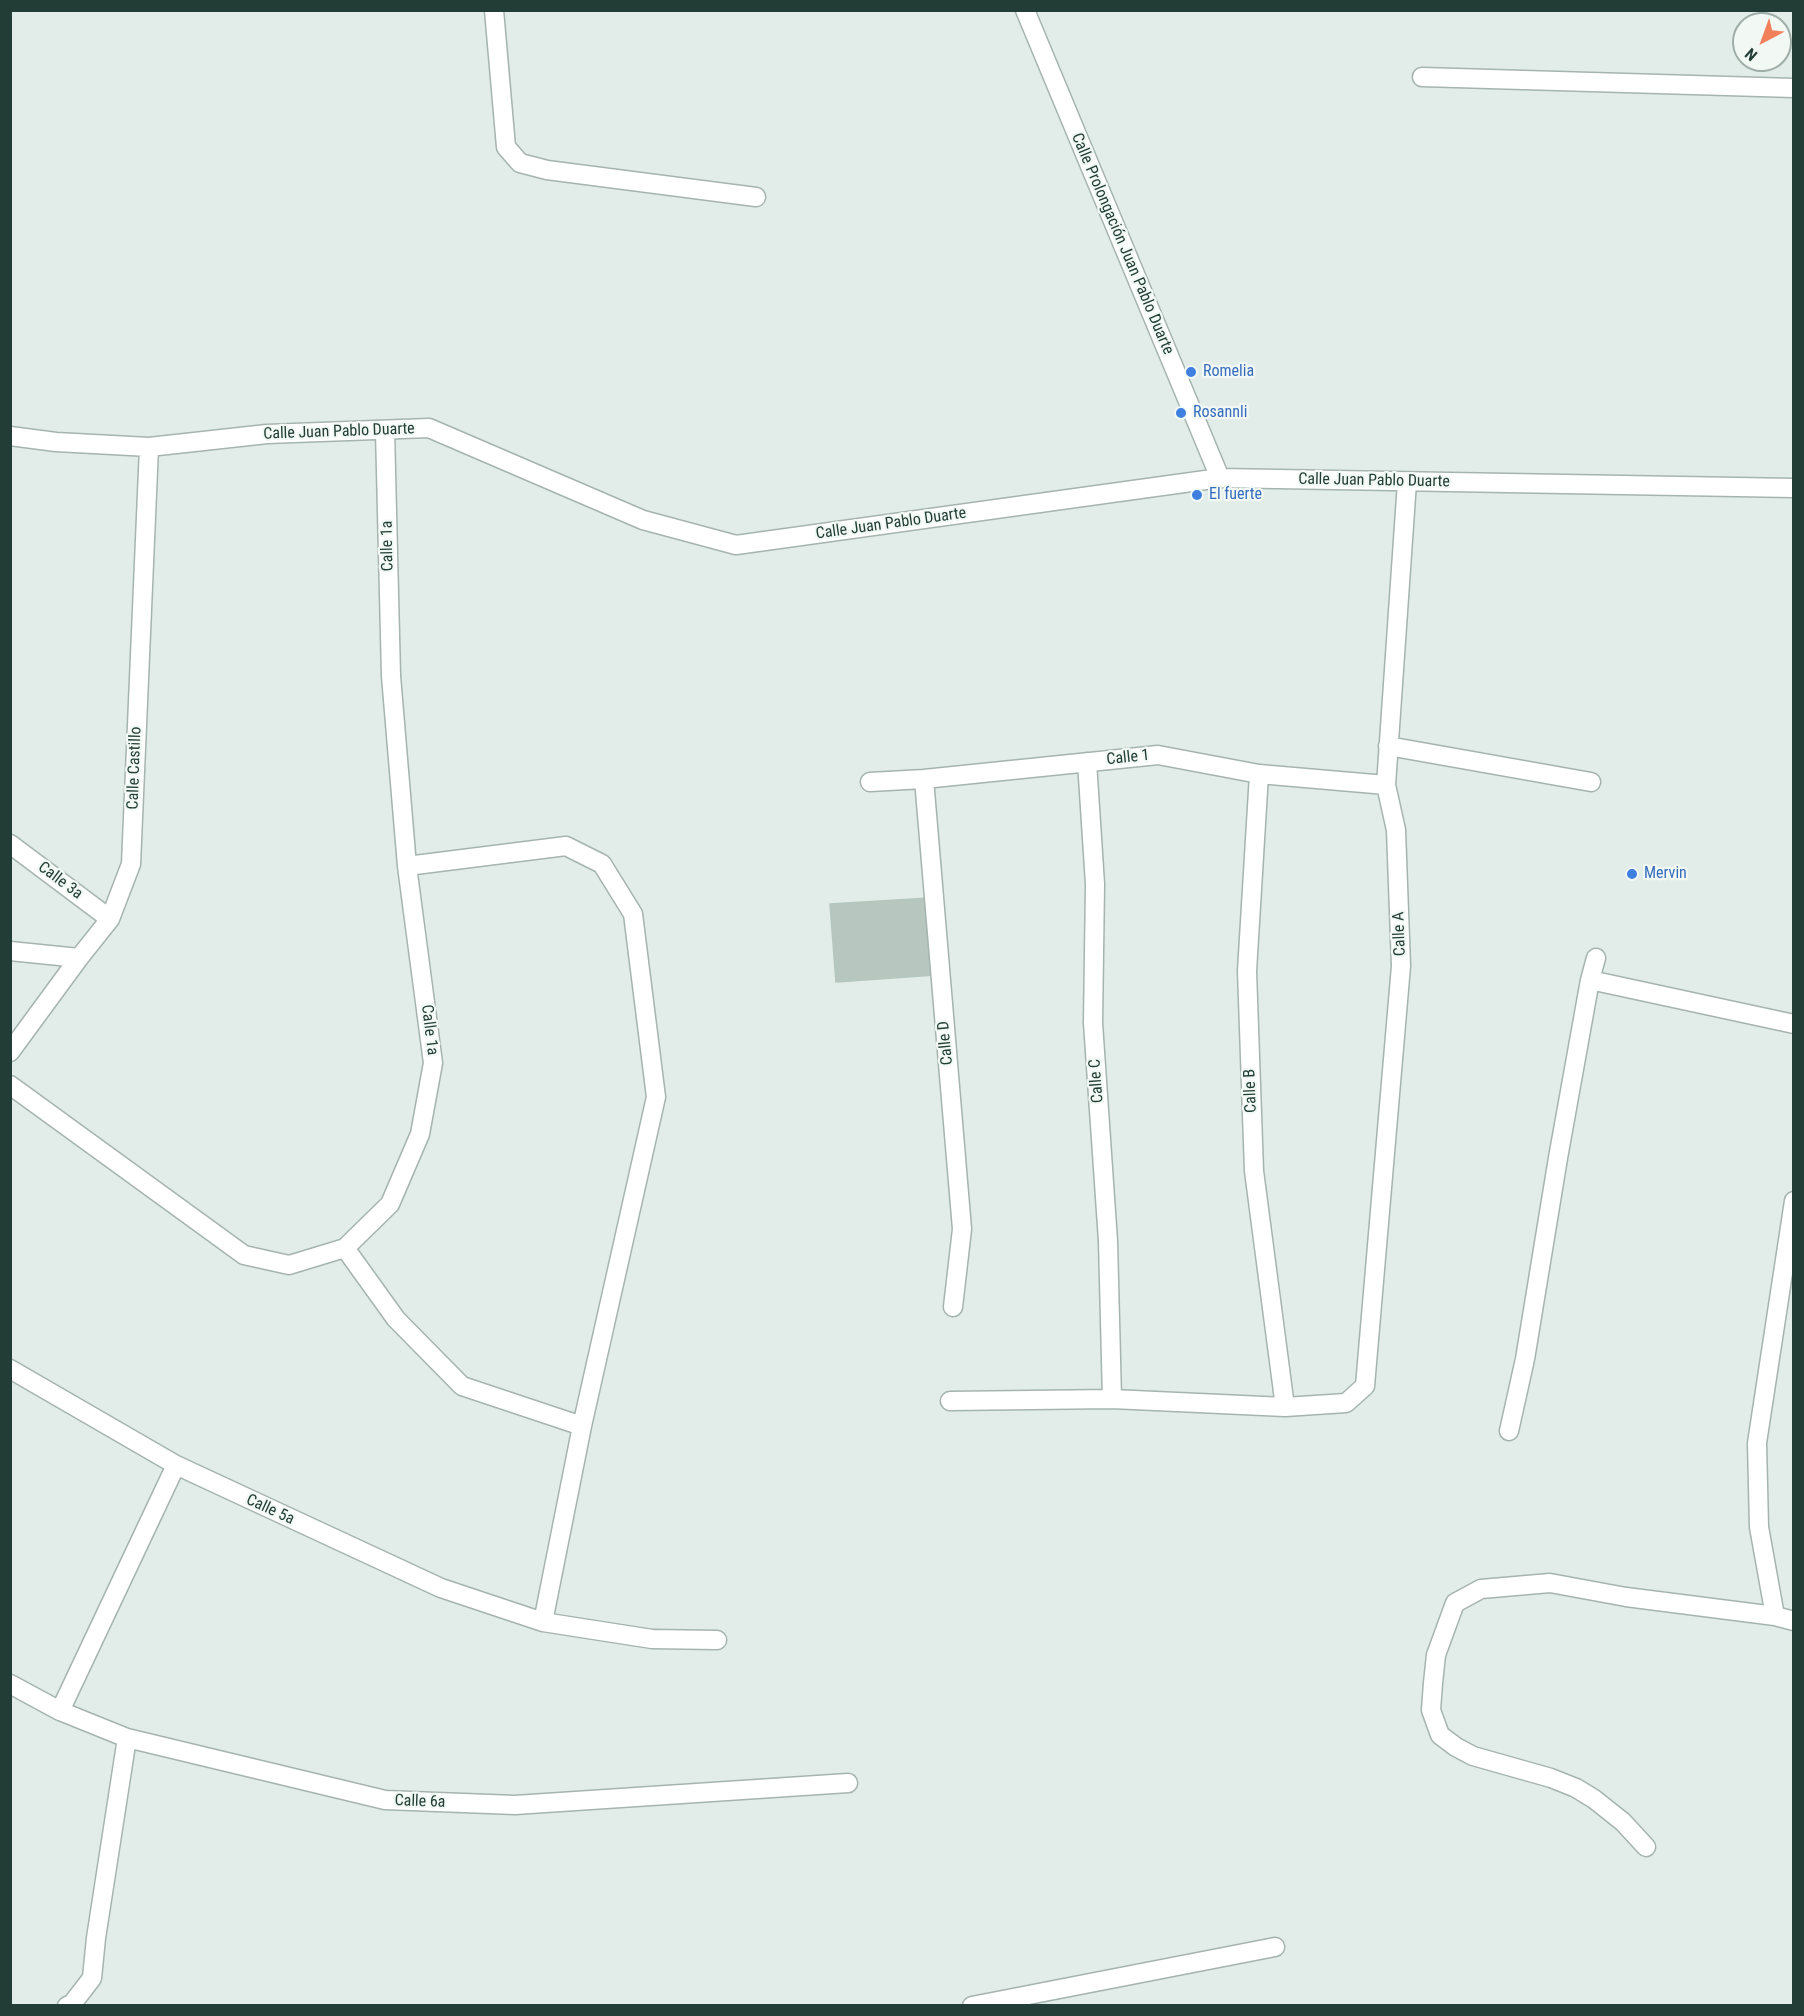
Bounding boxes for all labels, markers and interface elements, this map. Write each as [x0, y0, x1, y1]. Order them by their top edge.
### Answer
north arrow [1732, 12, 1792, 72]
text: N [1741, 44, 1761, 65]
street label: Calle Prolongación Juan Pablo Duarte [1067, 130, 1177, 358]
place label: Romelia [1203, 362, 1254, 382]
marker: Romelia [1184, 365, 1198, 379]
place label: Rosannli [1193, 403, 1247, 423]
marker: Rosannli [1174, 406, 1188, 420]
street label: Calle Juan Pablo Duarte [263, 420, 415, 444]
street label: Calle Juan Pablo Duarte [1298, 470, 1450, 492]
place label: El fuerte [1209, 485, 1262, 505]
marker: El fuerte [1190, 488, 1204, 502]
street label: Calle Juan Pablo Duarte [815, 504, 967, 544]
street label: Calle 1a [378, 520, 398, 572]
street label: Calle Castillo [124, 726, 146, 810]
street label: Calle 1 [1106, 746, 1150, 770]
street label: Calle 3a [34, 858, 86, 904]
place label: Mervin [1644, 864, 1687, 884]
marker: Mervin [1625, 867, 1639, 881]
street label: Calle A [1390, 911, 1410, 957]
street label: Calle 1a [416, 1004, 442, 1056]
street label: Calle D [935, 1020, 957, 1066]
street label: Calle C [1086, 1058, 1108, 1104]
street label: Calle B [1241, 1069, 1261, 1113]
street label: Calle 5a [243, 1491, 297, 1529]
street label: Calle 6a [394, 1792, 446, 1812]

